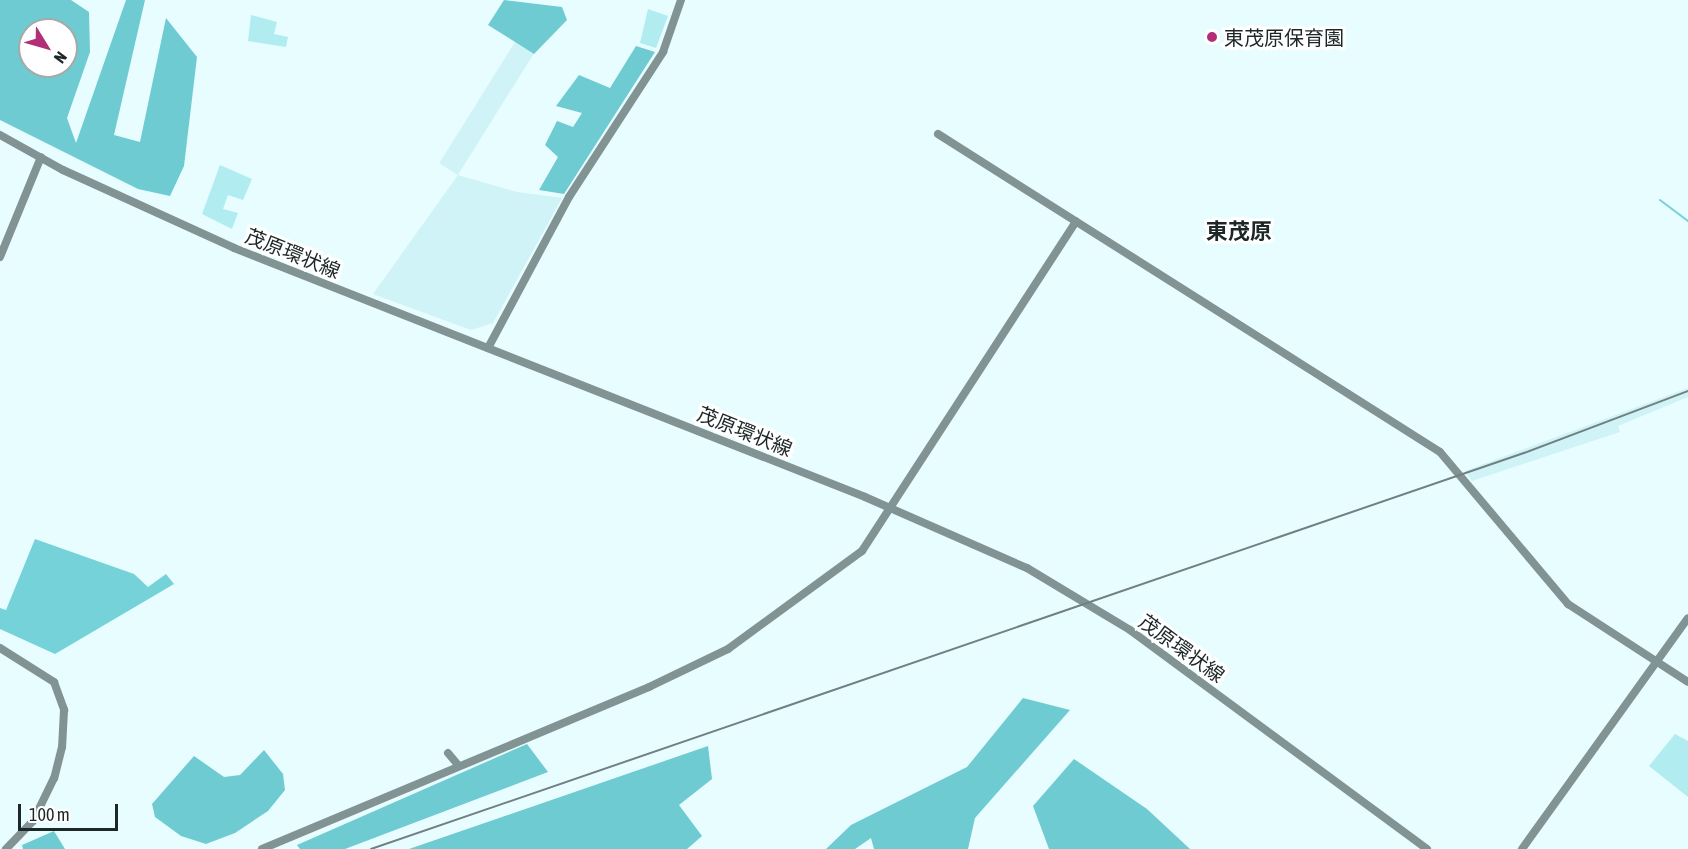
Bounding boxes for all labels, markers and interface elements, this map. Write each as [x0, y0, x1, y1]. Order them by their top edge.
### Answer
north arrow [18, 18, 78, 78]
place label: 東茂原保育園 [1224, 25, 1344, 49]
marker: 東茂原保育園 [1205, 30, 1219, 44]
text: N [51, 48, 71, 67]
district label: 東茂原 [1206, 219, 1272, 245]
street label: 茂原環状線 [242, 223, 344, 283]
street label: 茂原環状線 [694, 401, 796, 461]
street label: 茂原環状線 [1134, 609, 1230, 687]
scale bar [21, 792, 122, 830]
text: 100 m [29, 804, 70, 825]

